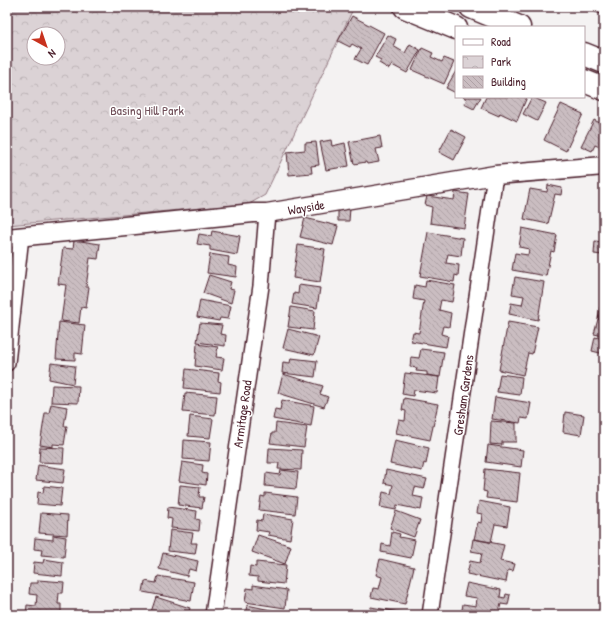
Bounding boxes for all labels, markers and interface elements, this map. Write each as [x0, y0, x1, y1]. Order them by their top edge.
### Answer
north arrow [26, 26, 66, 66]
legend [455, 26, 585, 98]
text: Road [491, 33, 511, 50]
text: N [46, 46, 59, 61]
text: Park [491, 53, 511, 70]
text: Building [491, 73, 526, 90]
park label: Basing Hill Park [110, 101, 184, 119]
street label: Wayside [286, 195, 326, 219]
street label: Gresham Gardens [448, 354, 478, 436]
street label: Armitage Road [228, 379, 256, 449]

